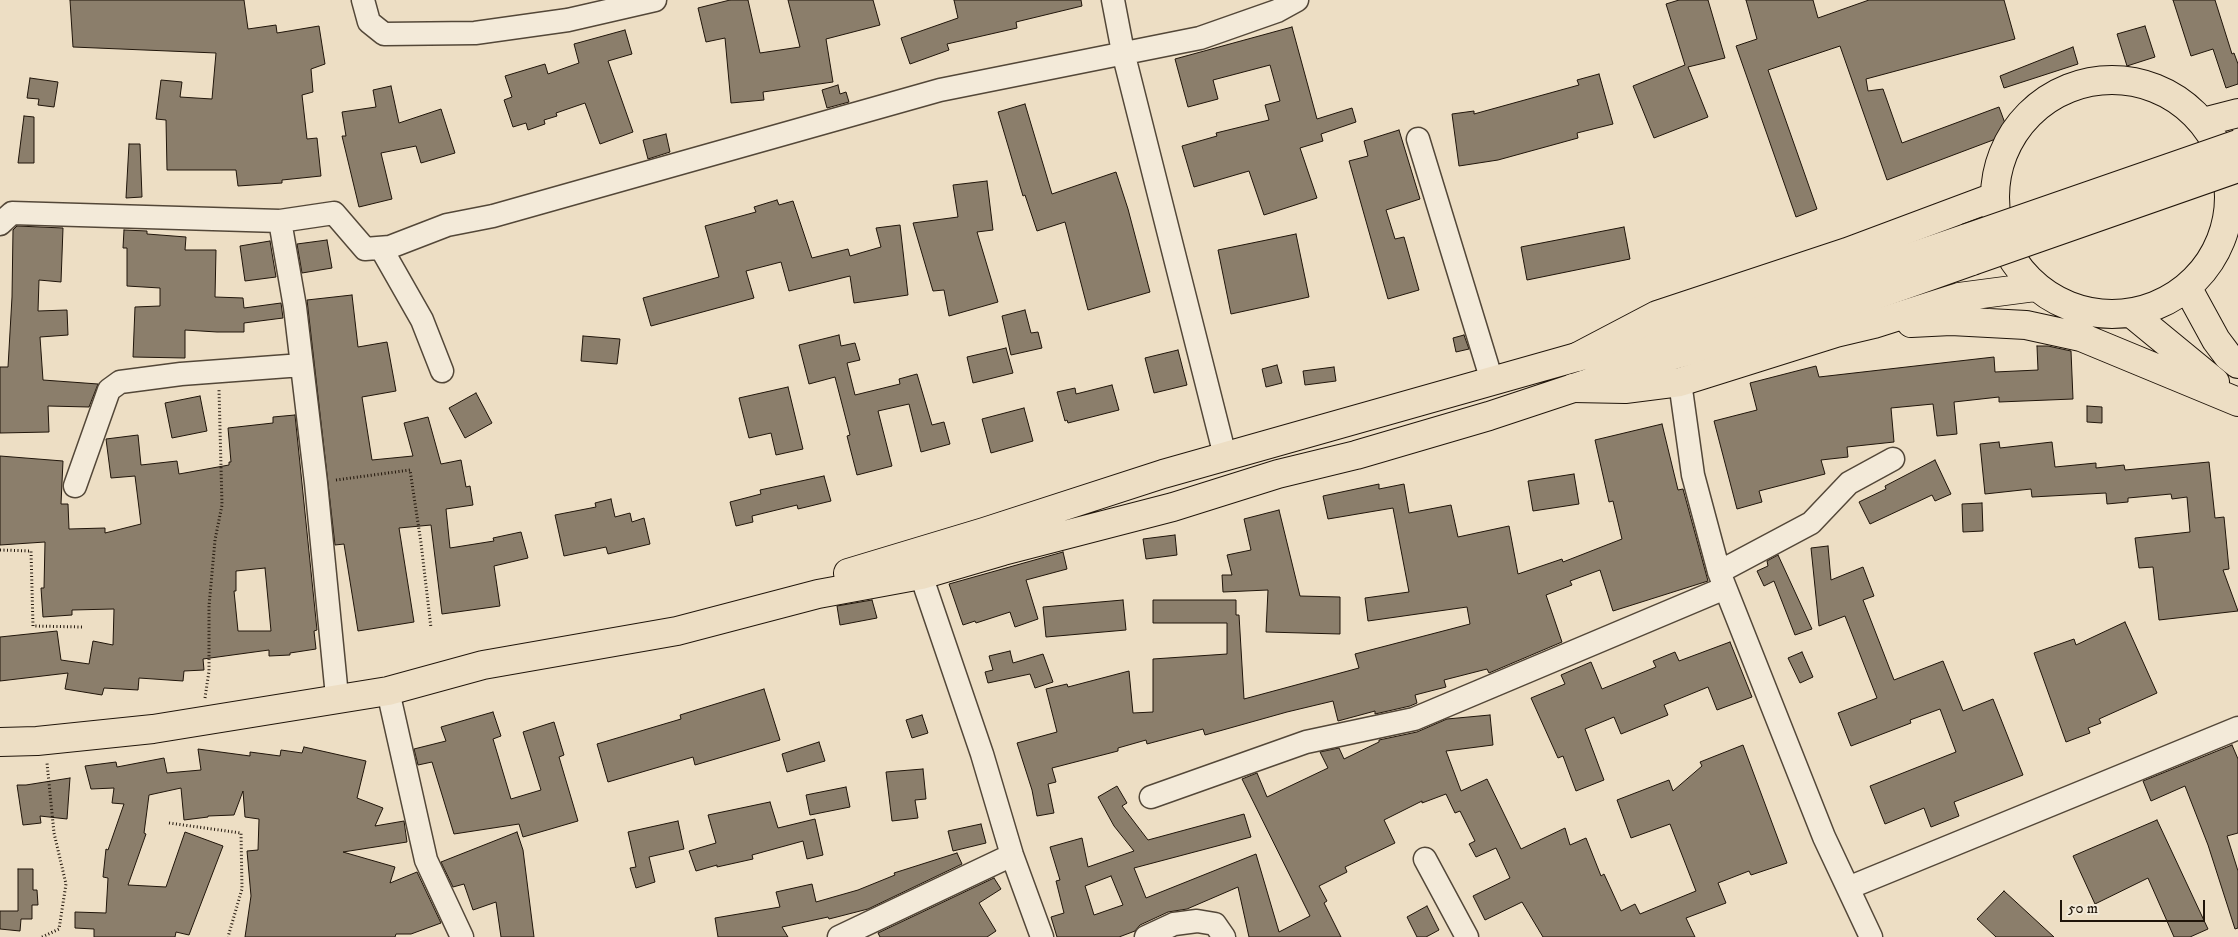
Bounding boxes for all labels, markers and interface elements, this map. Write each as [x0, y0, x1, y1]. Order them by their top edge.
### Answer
scale bar [2063, 890, 2208, 922]
text: 50 m [2068, 899, 2098, 918]

